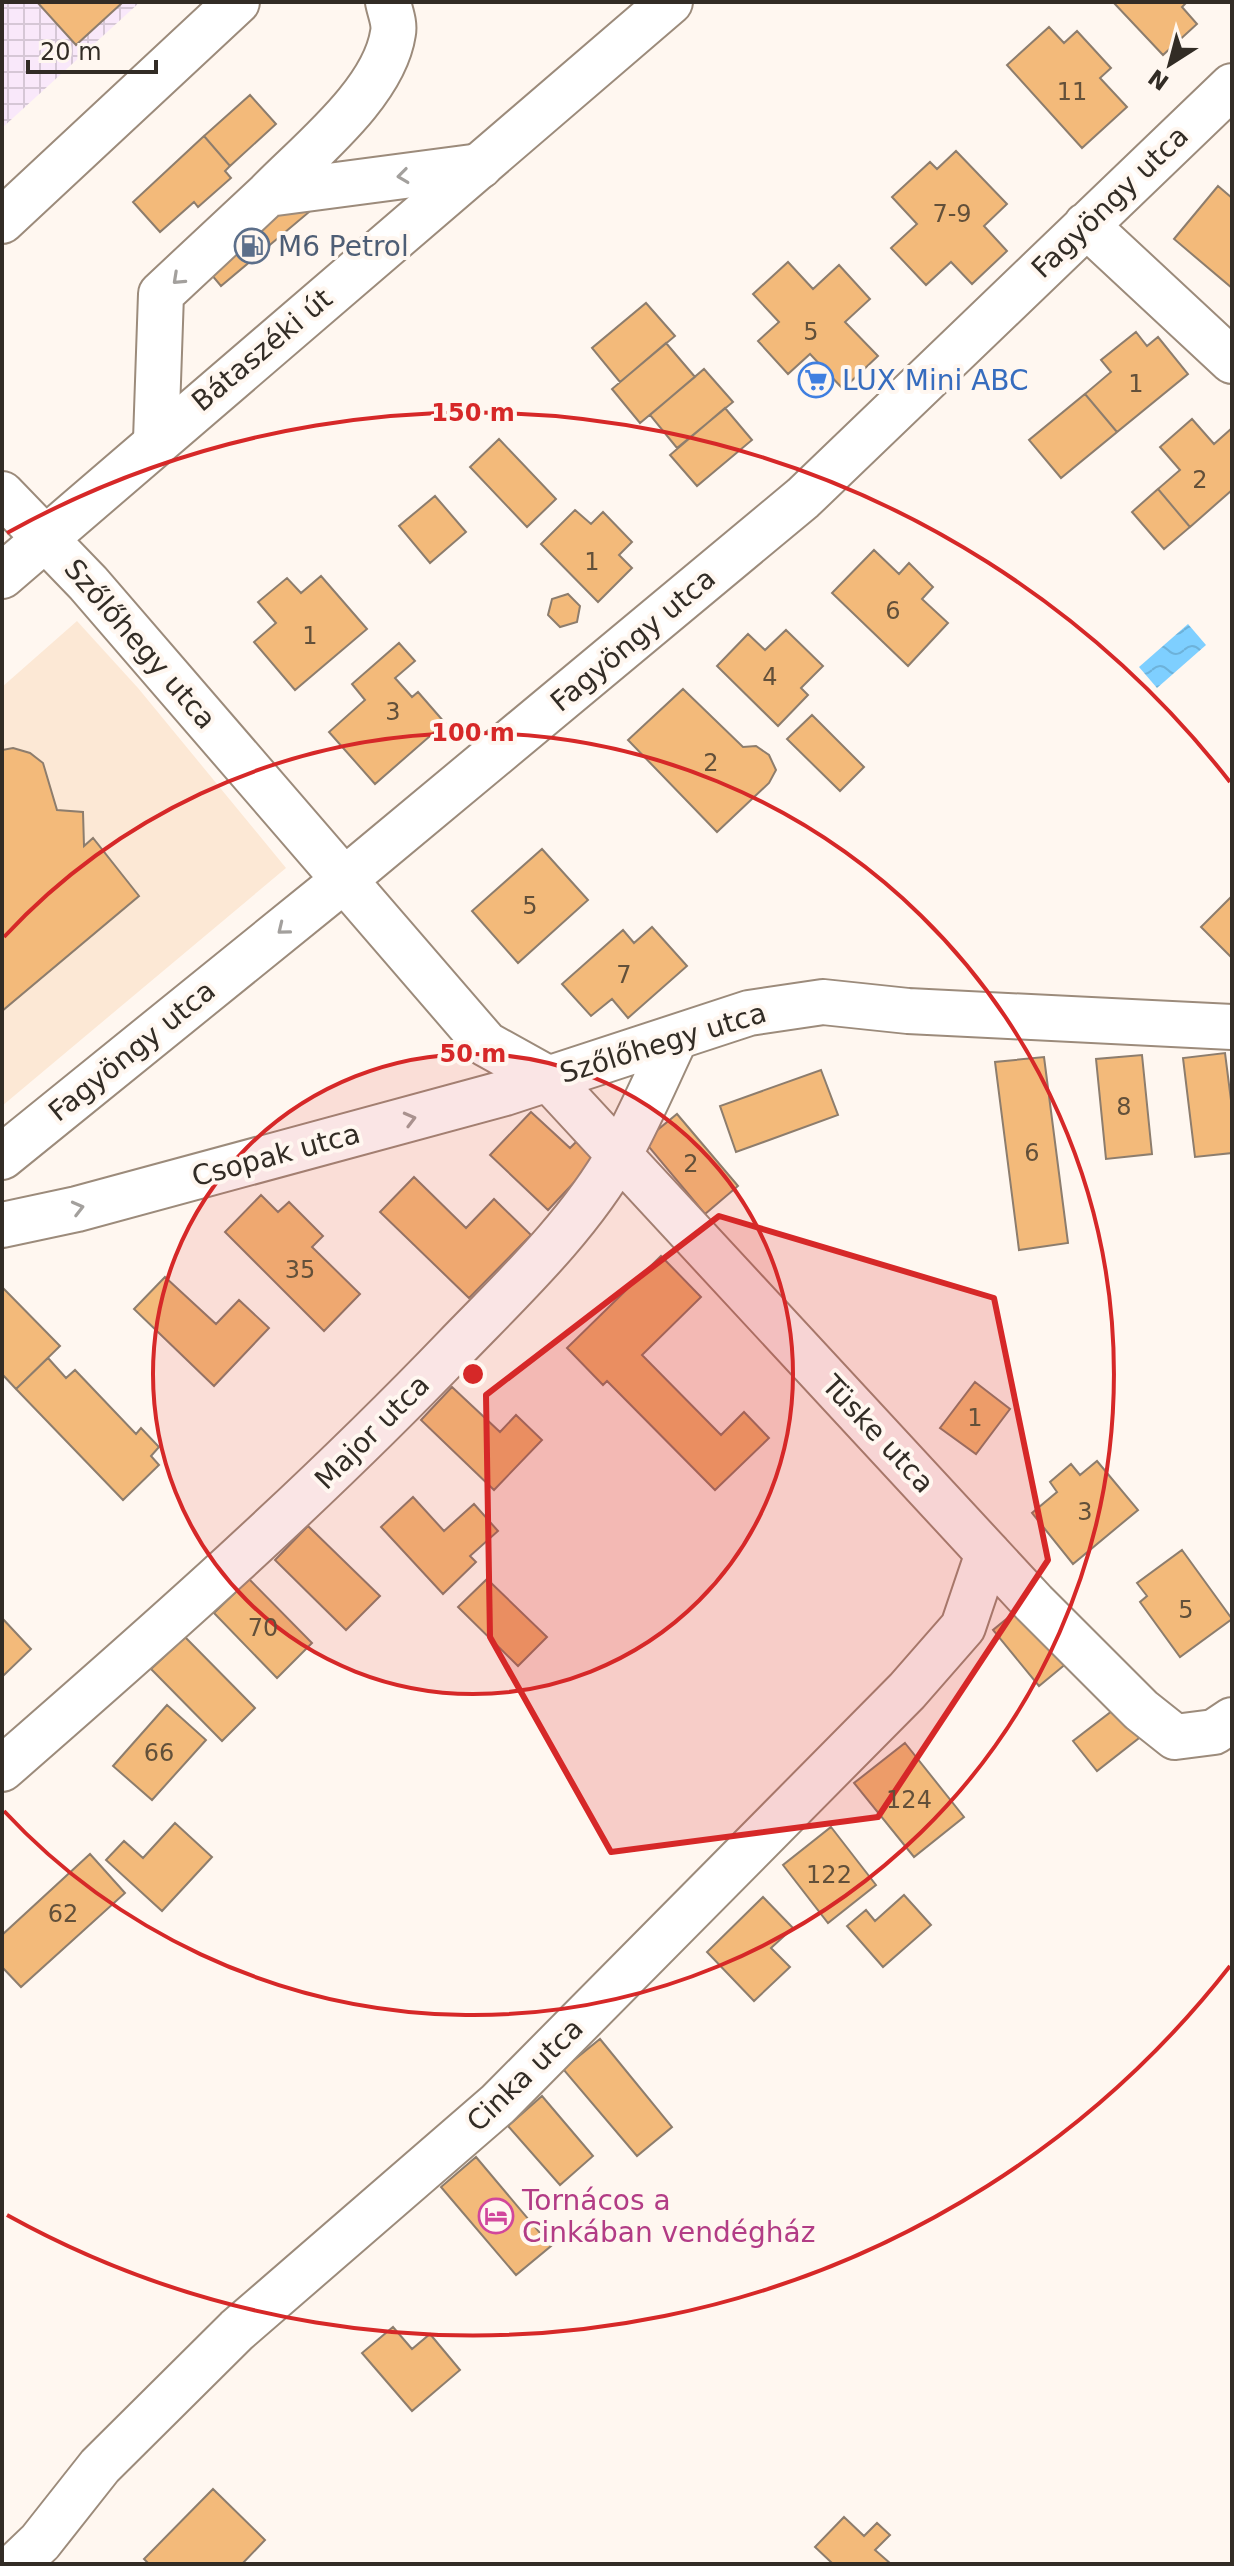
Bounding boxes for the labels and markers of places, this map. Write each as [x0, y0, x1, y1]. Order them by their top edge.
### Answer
fuel station icon: M6 Petrol [233, 227, 271, 265]
place label: M6 Petrol [278, 230, 409, 263]
supermarket icon: LUX Mini ABC [797, 361, 835, 399]
place label: LUX Mini ABC [842, 364, 1029, 397]
centre of rings [459, 1360, 487, 1388]
place label: Tornácos a Cinkában vendégház [521, 2184, 815, 2249]
hotel icon: Tornácos a Cinkában vendégház [477, 2197, 515, 2235]

